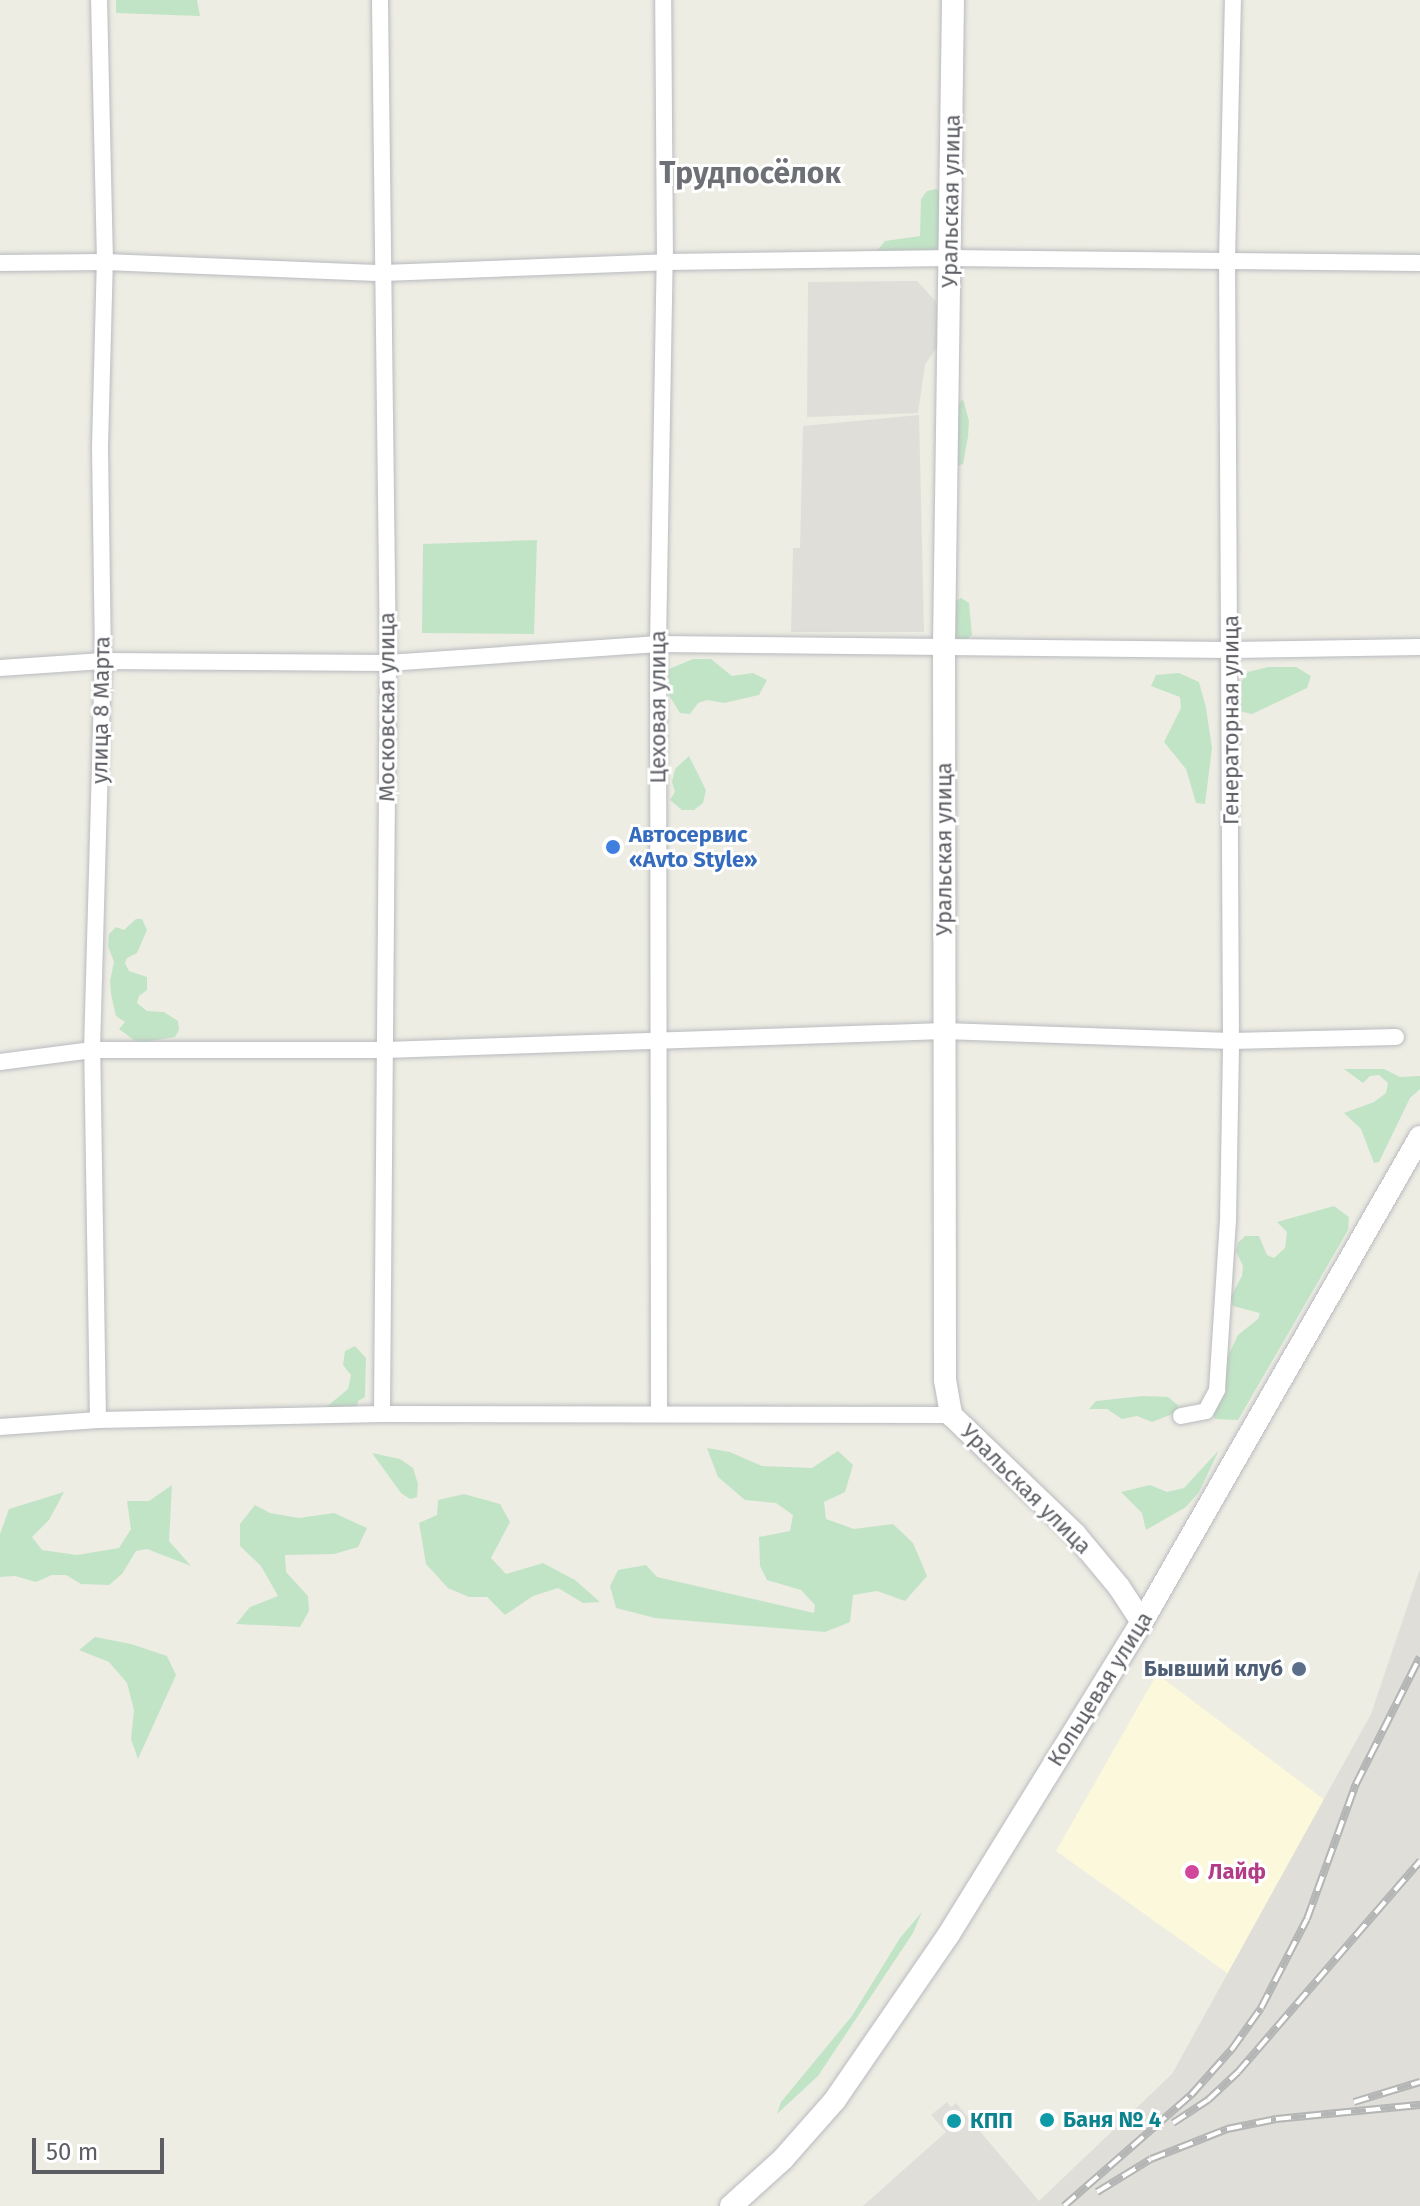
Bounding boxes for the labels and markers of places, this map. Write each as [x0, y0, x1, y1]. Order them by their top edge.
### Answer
place label: Автосервис «Avto Style» [629, 821, 757, 872]
marker: Автосервис «Avto Style» [604, 838, 622, 856]
place label: Бывший клуб [1144, 1656, 1283, 1682]
marker: Бывший клуб [1290, 1660, 1308, 1678]
place label: Лайф [1208, 1859, 1266, 1885]
marker: Лайф [1183, 1863, 1201, 1881]
place label: Баня № 4 [1063, 2107, 1161, 2133]
place label: КПП [970, 2108, 1013, 2134]
marker: Баня № 4 [1038, 2111, 1056, 2129]
marker: КПП [945, 2112, 963, 2130]

